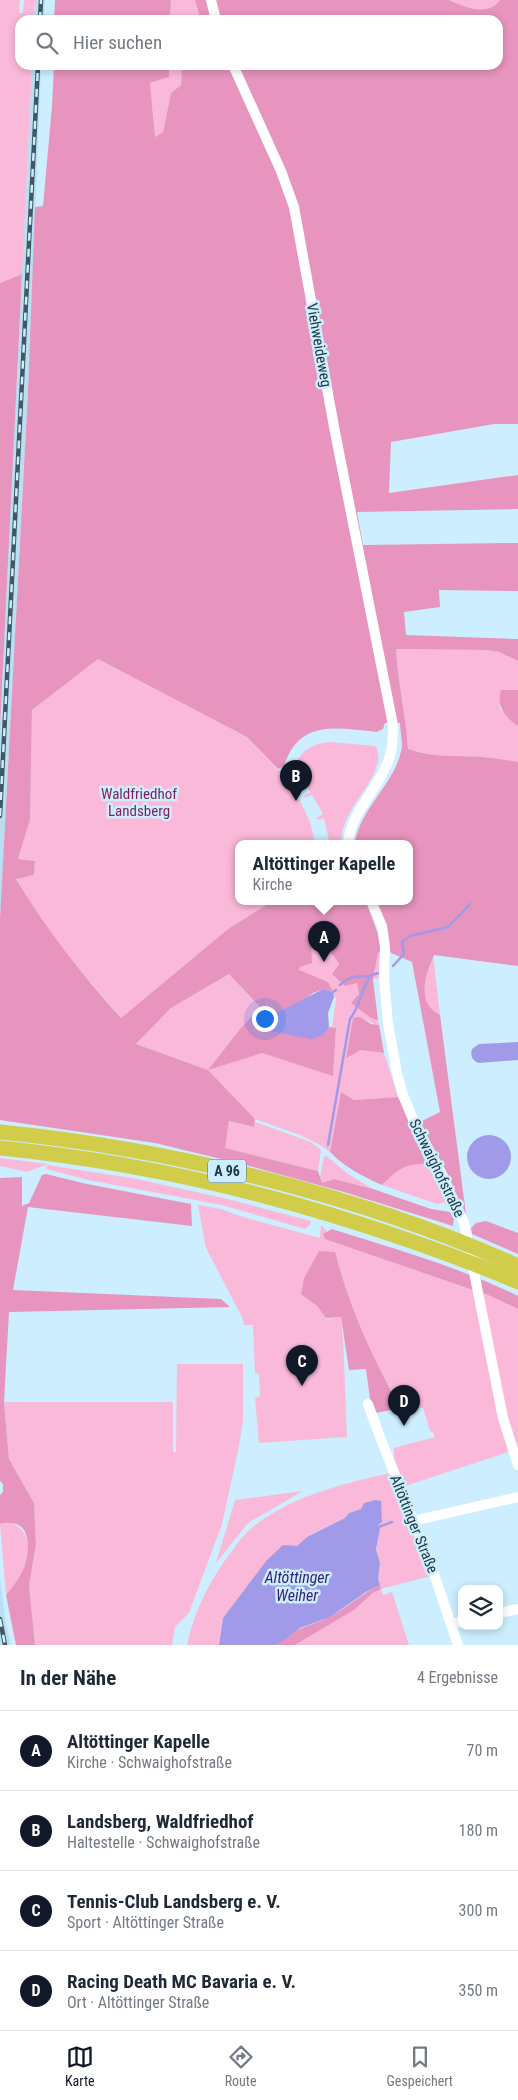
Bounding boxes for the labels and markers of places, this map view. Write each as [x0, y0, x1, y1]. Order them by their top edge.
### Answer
pin: B [280, 760, 312, 801]
pin: A [308, 921, 340, 962]
pin: C [286, 1345, 318, 1386]
pin: D [388, 1385, 420, 1426]

